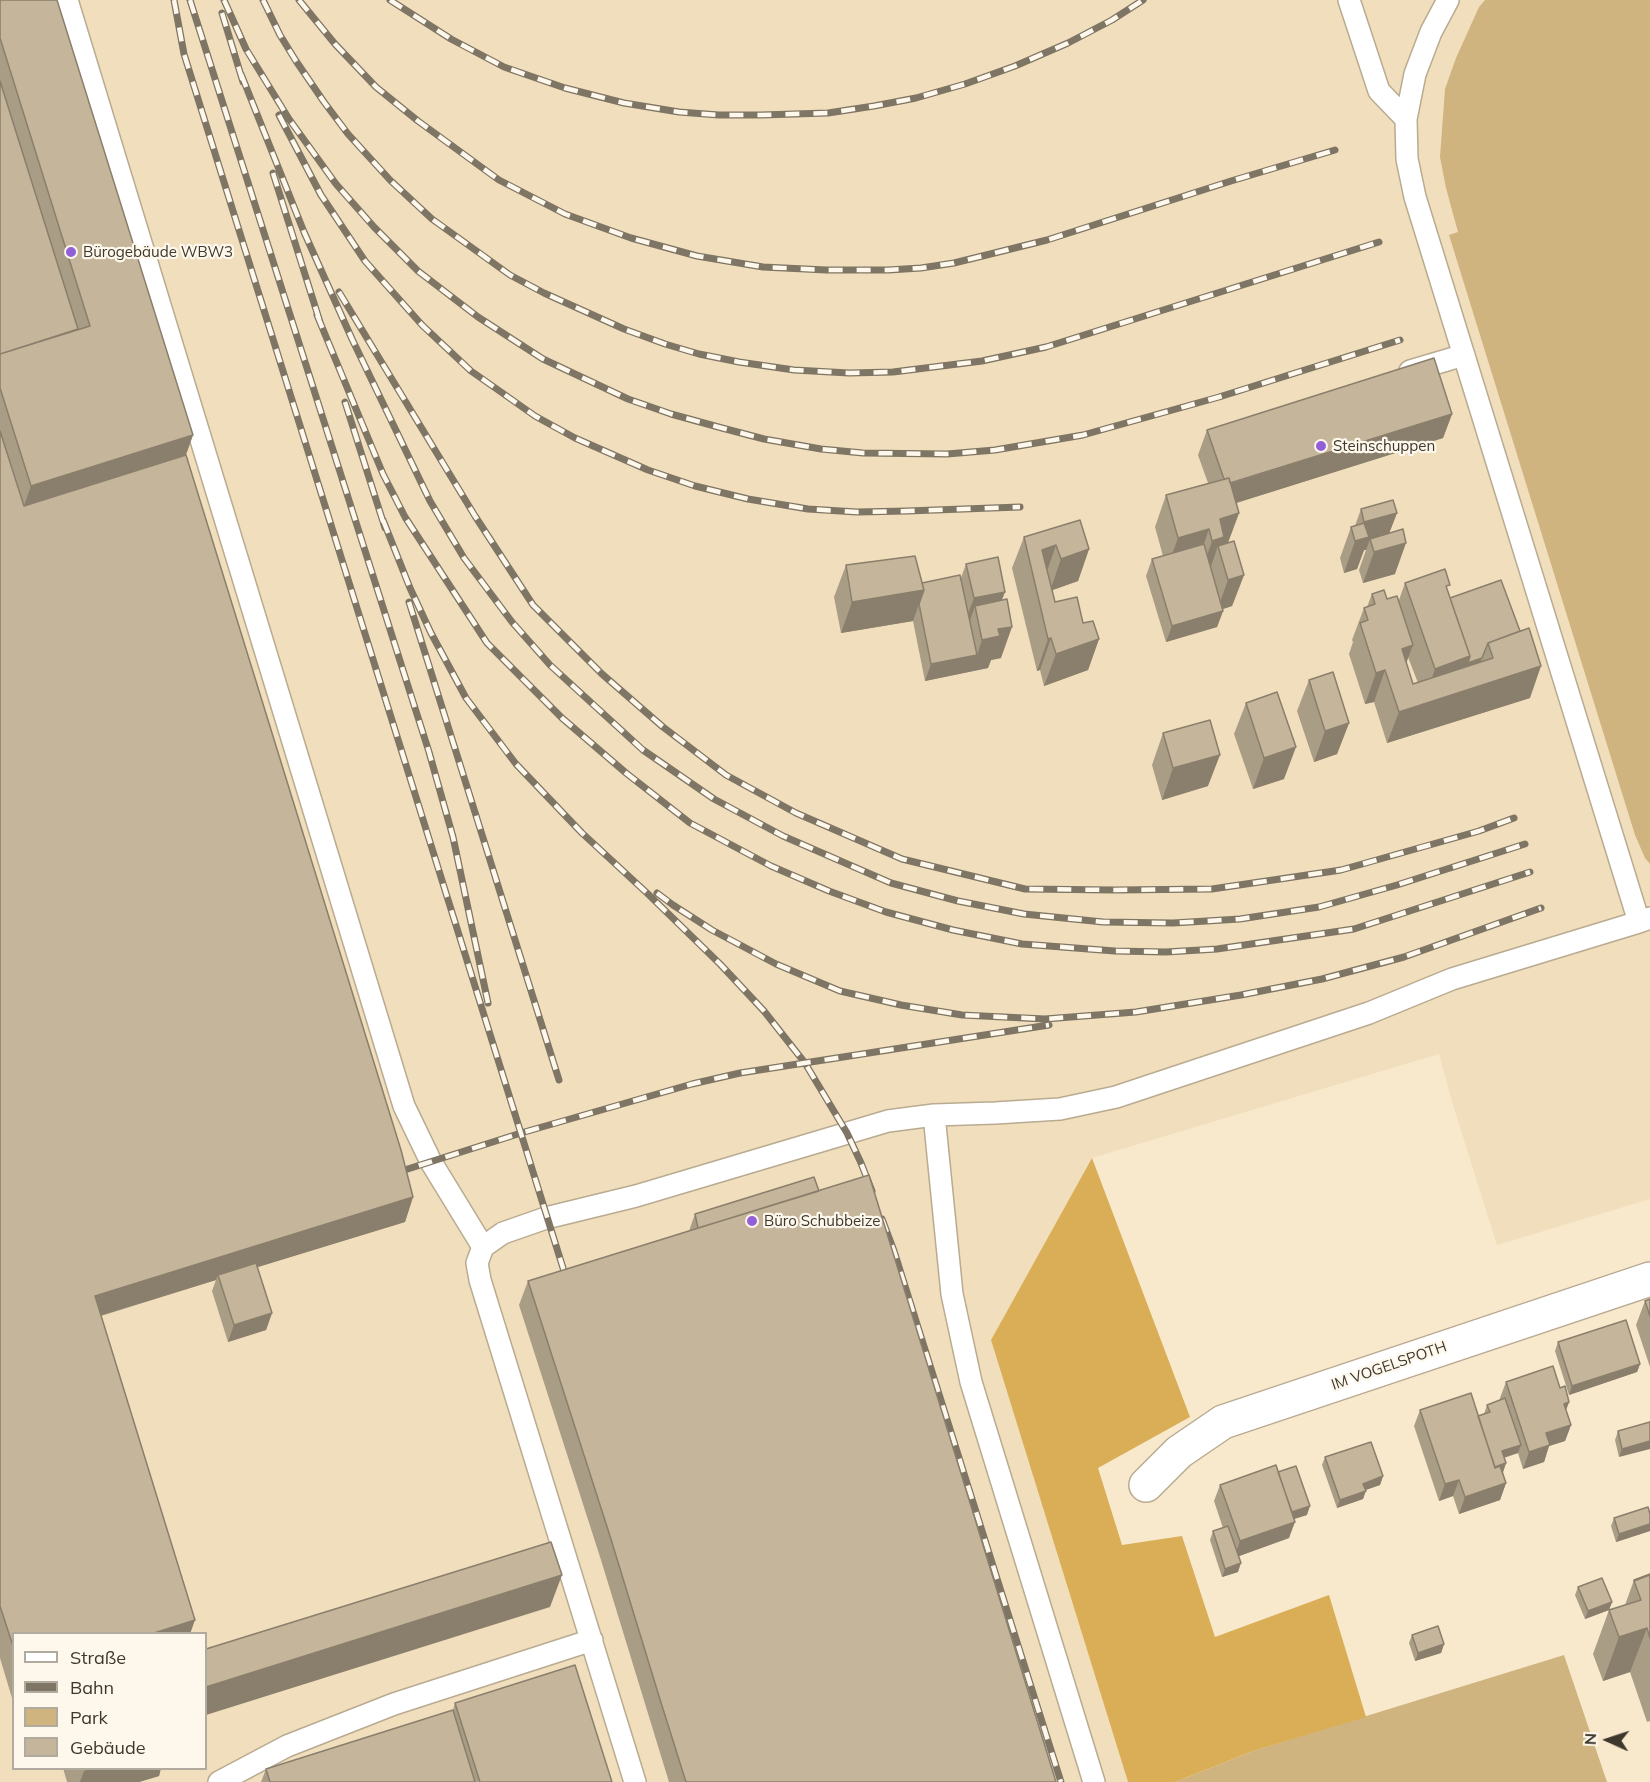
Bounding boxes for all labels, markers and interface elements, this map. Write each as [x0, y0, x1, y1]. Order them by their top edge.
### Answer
place label: Bürogebäude WBW3 [83, 243, 233, 261]
marker: Bürogebäude WBW3 [64, 245, 78, 259]
place label: Steinschuppen [1333, 437, 1435, 455]
marker: Steinschuppen [1314, 439, 1328, 453]
place label: Büro Schubbeize [764, 1212, 880, 1230]
marker: Büro Schubbeize [745, 1214, 759, 1228]
street label: IM VOGELSPOTH [1329, 1338, 1449, 1394]
legend [12, 1632, 207, 1770]
text: Straße [70, 1646, 126, 1669]
text: Bahn [70, 1676, 114, 1699]
text: Park [70, 1706, 108, 1729]
north arrow [1578, 1710, 1638, 1770]
text: N [1580, 1732, 1600, 1746]
text: Gebäude [70, 1736, 146, 1759]

